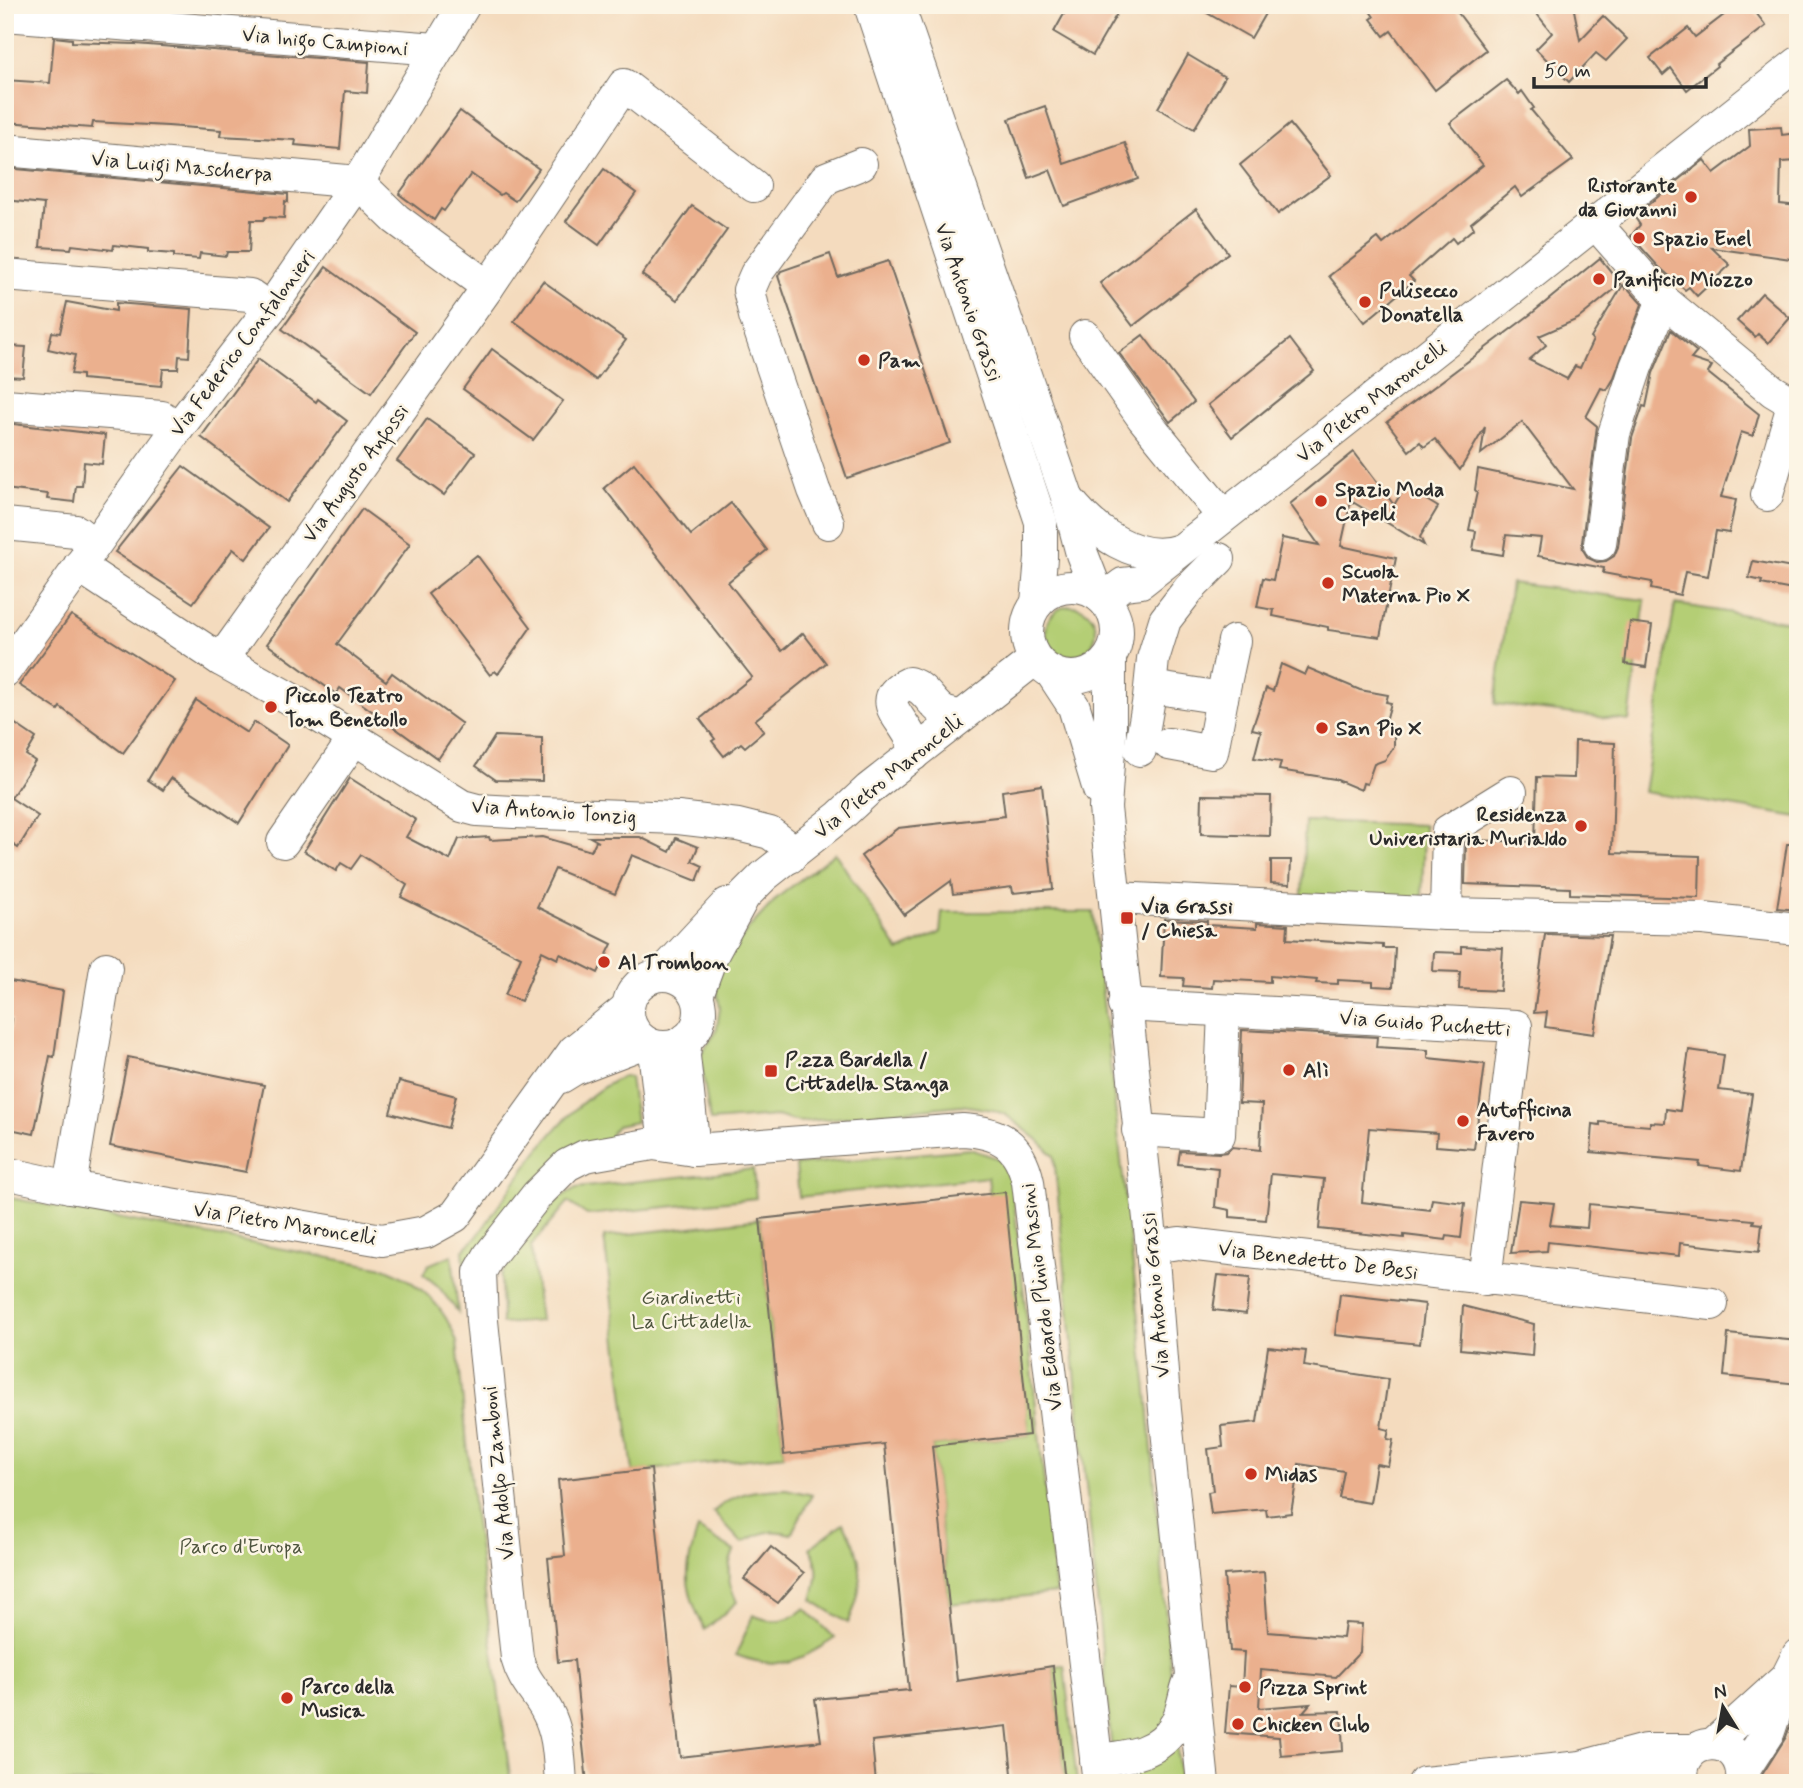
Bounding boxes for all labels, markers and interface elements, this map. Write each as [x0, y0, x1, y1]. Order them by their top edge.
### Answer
street label: Via Inigo Campioni [241, 21, 409, 65]
scale bar [1534, 46, 1705, 90]
text: 50 m [1544, 57, 1591, 85]
street label: Via Luigi Mascherpa [90, 145, 274, 191]
place label: Ristorante da Giovanni [1578, 172, 1677, 224]
marker: Ristorante da Giovanni [1683, 189, 1699, 205]
street label: Via Antonio Grassi [928, 219, 1008, 385]
place label: Spazio Enel [1653, 225, 1751, 253]
marker: Spazio Enel [1631, 230, 1647, 246]
street label: Via Federico Confalonieri [163, 245, 322, 443]
place label: Panificio Miozzo [1613, 266, 1753, 294]
marker: Panificio Miozzo [1591, 271, 1607, 287]
place label: Pulisecco Donatella [1379, 277, 1464, 329]
marker: Pulisecco Donatella [1357, 294, 1373, 310]
street label: Via Pietro Maroncelli [1290, 334, 1453, 470]
place label: Pam [878, 347, 921, 375]
marker: Pam [856, 352, 872, 368]
street label: Via Augusto Anfossi [296, 398, 417, 550]
place label: Spazio Moda Capelli [1335, 476, 1444, 528]
marker: Spazio Moda Capelli [1313, 493, 1329, 509]
place label: Scuola Materna Pio X [1342, 558, 1470, 610]
marker: Scuola Materna Pio X [1320, 575, 1336, 591]
place label: Piccolo Teatro Tom Benetollo [285, 682, 408, 734]
marker: Piccolo Teatro Tom Benetollo [263, 699, 279, 715]
street label: Via Pietro Maroncelli [808, 708, 969, 846]
place label: San Pio X [1336, 715, 1422, 743]
marker: San Pio X [1314, 720, 1330, 736]
street label: Via Antonio Tonzig [470, 792, 637, 832]
place label: Residenza Univeristaria Murialdo [1369, 801, 1567, 853]
marker: Residenza Univeristaria Murialdo [1573, 818, 1589, 834]
place label: Via Grassi / Chiesa [1141, 893, 1233, 945]
marker: Via Grassi / Chiesa [1119, 910, 1135, 926]
place label: Al Trombon [618, 949, 729, 977]
marker: Al Trombon [596, 954, 612, 970]
street label: Via Guido Puchetti [1338, 1004, 1512, 1044]
place label: P.zza Bardella / Cittadella Stanga [785, 1046, 949, 1098]
place label: Alì [1303, 1057, 1328, 1085]
marker: Alì [1281, 1062, 1297, 1078]
marker: P.zza Bardella / Cittadella Stanga [763, 1063, 779, 1079]
place label: Autofficina Favero [1477, 1096, 1572, 1148]
marker: Autofficina Favero [1455, 1113, 1471, 1129]
street label: Via Edoardo Plinio Masini [1014, 1181, 1070, 1412]
street label: Via Pietro Maroncelli [191, 1196, 378, 1252]
street label: Via Antonio Grassi [1135, 1211, 1177, 1379]
street label: Via Benedetto De Besi [1216, 1235, 1420, 1287]
park label: Giardinetti La Cittadella [631, 1284, 751, 1336]
street label: Via Adolfo Zamboni [476, 1384, 524, 1561]
place label: Midas [1265, 1461, 1318, 1489]
marker: Midas [1243, 1466, 1259, 1482]
park label: Parco d'Europa [179, 1533, 303, 1561]
north arrow [1688, 1672, 1758, 1742]
place label: Parco della Musica [301, 1673, 395, 1725]
place label: Pizza Sprint [1259, 1674, 1367, 1702]
text: N [1711, 1678, 1729, 1705]
marker: Pizza Sprint [1237, 1679, 1253, 1695]
marker: Parco della Musica [279, 1690, 295, 1706]
place label: Chicken Club [1252, 1711, 1370, 1739]
marker: Chicken Club [1230, 1716, 1246, 1732]

